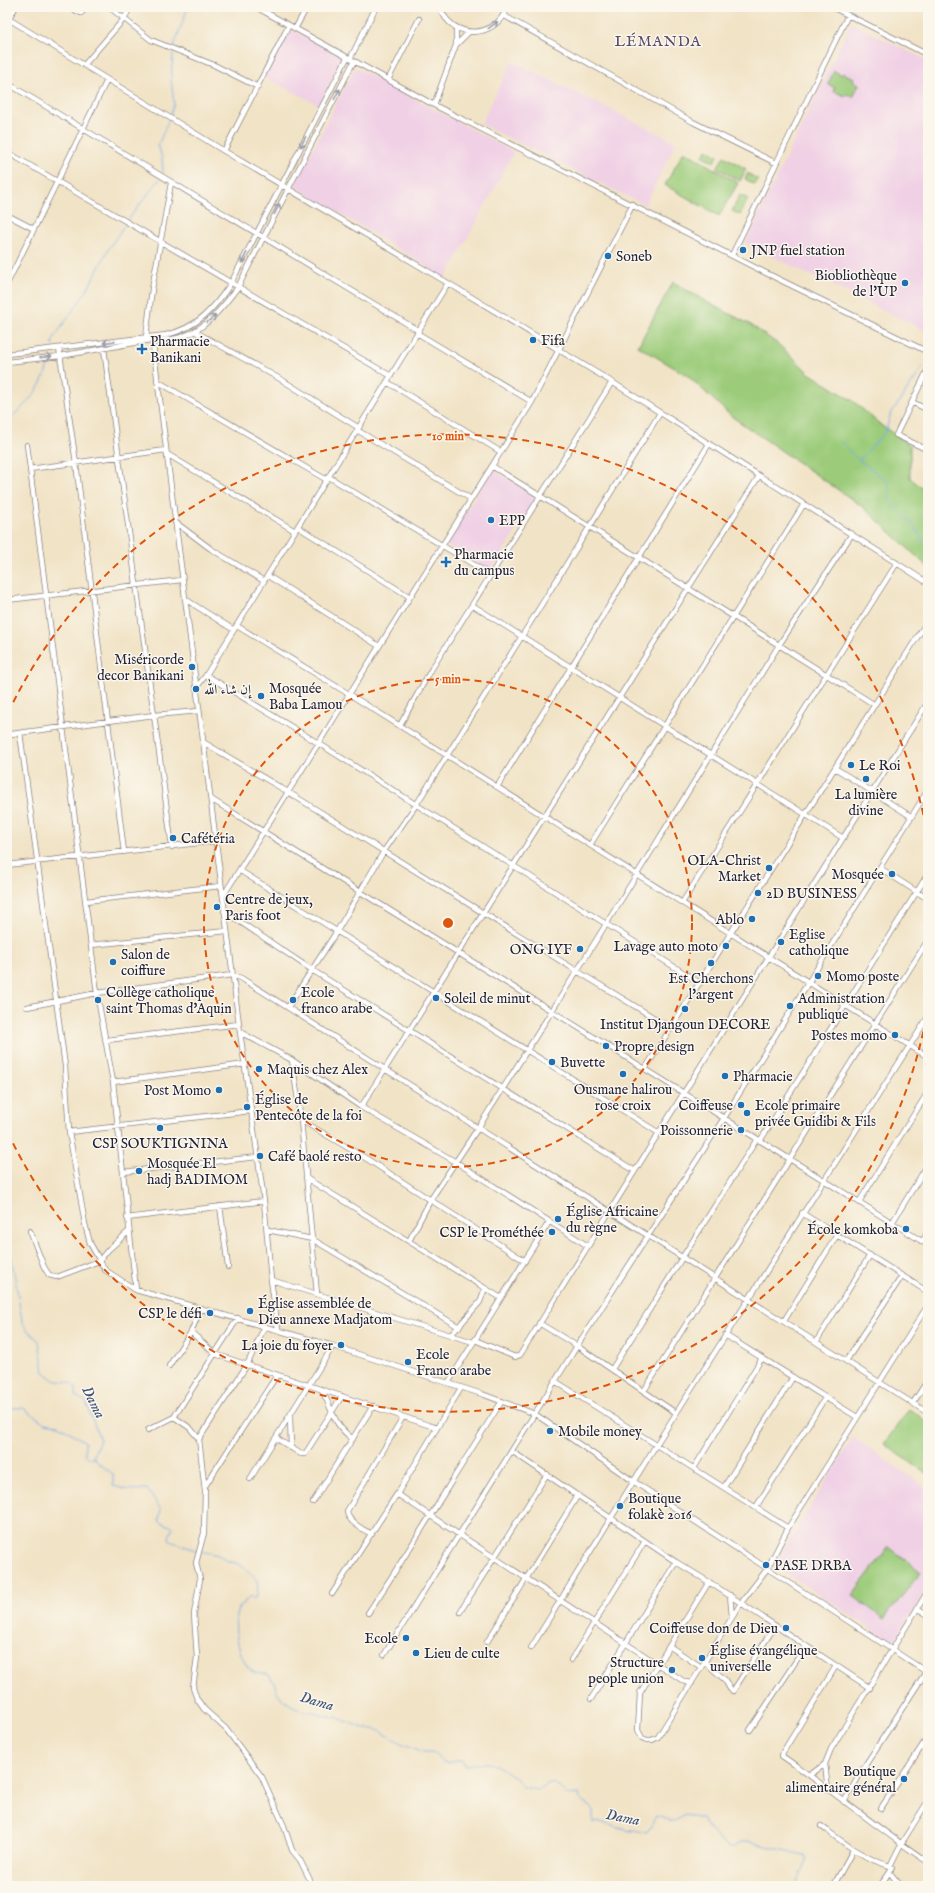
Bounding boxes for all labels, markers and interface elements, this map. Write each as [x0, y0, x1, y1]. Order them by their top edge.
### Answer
one-way arrow [488, 21, 499, 29]
district label: LÉMANDA [614, 32, 702, 51]
one-way arrow [334, 88, 342, 100]
one-way arrow [299, 136, 307, 148]
one-way arrow [274, 203, 281, 215]
place label: JNP fuel station [749, 242, 845, 260]
marker: JNP fuel station [738, 245, 748, 255]
place label: Soneb [616, 248, 652, 266]
marker: Soneb [603, 251, 613, 261]
one-way arrow [240, 252, 247, 264]
place label: Biobliothèque de l'UP [815, 267, 898, 301]
marker: Biobliothèque de l'UP [900, 278, 910, 288]
one-way arrow [205, 315, 216, 324]
place label: Fifa [541, 332, 566, 350]
place label: Pharmacie Banikani [150, 333, 210, 367]
marker: Fifa [528, 335, 538, 345]
one-way arrow [103, 338, 116, 346]
marker: Pharmacie Banikani [137, 344, 147, 354]
one-way arrow [39, 353, 52, 361]
text: 10 min [432, 429, 465, 444]
place label: EPP [499, 512, 525, 530]
marker: EPP [486, 515, 496, 525]
place label: Pharmacie du campus [454, 546, 514, 580]
marker: Pharmacie du campus [441, 557, 451, 567]
place label: Miséricorde decor Banikani [97, 651, 185, 685]
marker: Miséricorde decor Banikani [187, 662, 197, 672]
text: 5 min [435, 672, 462, 687]
place label: إن شاء الله [204, 678, 252, 699]
place label: Mosquée Baba Lamou [269, 680, 342, 714]
marker: إن شاء الله [191, 684, 201, 694]
marker: Mosquée Baba Lamou [256, 691, 266, 701]
place label: Le Roi [859, 757, 901, 775]
marker: Le Roi [846, 760, 856, 770]
marker: La lumière divine [861, 774, 871, 784]
place label: La lumière divine [835, 786, 898, 820]
place label: Cafétéria [181, 830, 236, 848]
marker: Cafétéria [168, 833, 178, 843]
place label: OLA-Christ Market [688, 852, 761, 886]
marker: OLA-Christ Market [764, 863, 774, 873]
place label: Mosquée [831, 866, 885, 884]
marker: Mosquée [887, 869, 897, 879]
place label: 2D BUSINESS [766, 885, 857, 903]
marker: 2D BUSINESS [753, 888, 763, 898]
place label: Centre de jeux, Paris foot [225, 891, 313, 925]
marker: Centre de jeux, Paris foot [212, 902, 222, 912]
place label: Ablo [715, 911, 744, 929]
marker: Ablo [747, 914, 757, 924]
centre of rings [441, 916, 455, 930]
place label: Eglise catholique [789, 926, 849, 960]
marker: Eglise catholique [776, 937, 786, 947]
place label: Lavage auto moto [614, 938, 718, 956]
place label: ONG IYF [510, 941, 572, 959]
marker: Lavage auto moto [721, 941, 731, 951]
marker: ONG IYF [575, 944, 585, 954]
place label: Salon de coiffure [121, 946, 170, 980]
marker: Salon de coiffure [108, 957, 118, 967]
marker: Est Cherchons l'argent [706, 958, 716, 968]
place label: Momo poste [826, 968, 900, 986]
place label: Est Cherchons l'argent [669, 970, 753, 1004]
marker: Momo poste [813, 971, 823, 981]
place label: Collège catholique saint Thomas d'Aquin [106, 984, 232, 1018]
place label: Ecole franco arabe [301, 984, 373, 1018]
place label: Soleil de minut [444, 990, 531, 1008]
place label: Administration publique [797, 990, 886, 1024]
marker: Soleil de minut [431, 993, 441, 1003]
marker: Collège catholique saint Thomas d'Aquin [93, 995, 103, 1005]
marker: Ecole franco arabe [288, 995, 298, 1005]
marker: Administration publique [785, 1001, 795, 1011]
marker: Institut Djangoun DECORE [680, 1004, 690, 1014]
place label: Institut Djangoun DECORE [600, 1016, 770, 1034]
place label: Postes momo [811, 1027, 887, 1045]
marker: Postes momo [890, 1030, 900, 1040]
place label: Propre design [614, 1038, 695, 1056]
marker: Propre design [601, 1041, 611, 1051]
place label: Buvette [560, 1054, 606, 1072]
marker: Buvette [547, 1057, 557, 1067]
place label: Maquis chez Alex [267, 1061, 368, 1079]
marker: Maquis chez Alex [254, 1064, 264, 1074]
place label: Pharmacie [733, 1068, 793, 1086]
marker: Ousmane halirou rose croix [618, 1069, 628, 1079]
marker: Pharmacie [720, 1071, 730, 1081]
place label: Ousmane halirou rose croix [574, 1081, 672, 1115]
place label: Post Momo [144, 1082, 211, 1100]
marker: Post Momo [214, 1085, 224, 1095]
place label: Église de Pentecôte de la foi [255, 1090, 362, 1125]
place label: Coiffeuse [678, 1097, 734, 1115]
place label: Ecole primaire privée Guidibi & Fils [755, 1097, 876, 1131]
marker: Coiffeuse [736, 1100, 746, 1110]
marker: Église de Pentecôte de la foi [242, 1102, 252, 1112]
marker: Ecole primaire privée Guidibi & Fils [742, 1108, 752, 1118]
place label: Poissonnerie [660, 1122, 734, 1140]
marker: CSP SOUKTIGNINA [155, 1123, 165, 1133]
marker: Poissonnerie [736, 1125, 746, 1135]
place label: CSP SOUKTIGNINA [92, 1135, 228, 1153]
place label: Café baolé resto [268, 1148, 362, 1166]
marker: Café baolé resto [255, 1151, 265, 1161]
place label: Mosquée El hadj BADIMOM [147, 1155, 248, 1189]
marker: Mosquée El hadj BADIMOM [134, 1166, 144, 1176]
place label: Église Africaine du règne [566, 1202, 659, 1237]
marker: Église Africaine du règne [553, 1214, 563, 1224]
place label: École komkoba [807, 1220, 899, 1239]
place label: CSP le Prométhée [439, 1224, 545, 1242]
marker: École komkoba [901, 1224, 911, 1234]
marker: CSP le Prométhée [547, 1227, 557, 1237]
place label: Église assemblée de Dieu annexe Madjatom [258, 1294, 393, 1329]
place label: CSP le défi [138, 1305, 202, 1323]
marker: Église assemblée de Dieu annexe Madjatom [245, 1306, 255, 1316]
marker: CSP le défi [205, 1308, 215, 1318]
place label: La joie du foyer [241, 1337, 333, 1355]
marker: La joie du foyer [336, 1340, 346, 1350]
place label: Ecole Franco arabe [416, 1346, 492, 1380]
marker: Ecole Franco arabe [403, 1357, 413, 1367]
water label: Dama [77, 1383, 110, 1422]
place label: Mobile money [558, 1423, 642, 1441]
marker: Mobile money [545, 1426, 555, 1436]
place label: Boutique folakè 2016 [628, 1490, 693, 1524]
marker: Boutique folakè 2016 [615, 1501, 625, 1511]
place label: PASE DRBA [774, 1557, 852, 1575]
marker: PASE DRBA [761, 1560, 771, 1570]
place label: Coiffeuse don de Dieu [649, 1620, 778, 1638]
marker: Coiffeuse don de Dieu [781, 1623, 791, 1633]
place label: Ecole [365, 1630, 399, 1648]
marker: Ecole [401, 1633, 411, 1643]
place label: Église évangélique universelle [710, 1641, 818, 1676]
place label: Lieu de culte [424, 1645, 500, 1663]
marker: Lieu de culte [411, 1648, 421, 1658]
marker: Église évangélique universelle [697, 1653, 707, 1663]
place label: Structure people union [588, 1654, 665, 1688]
marker: Structure people union [667, 1665, 677, 1675]
water label: Dama [298, 1688, 336, 1715]
place label: Boutique alimentaire général [786, 1763, 897, 1797]
marker: Boutique alimentaire général [899, 1774, 909, 1784]
water label: Dama [604, 1805, 642, 1830]

